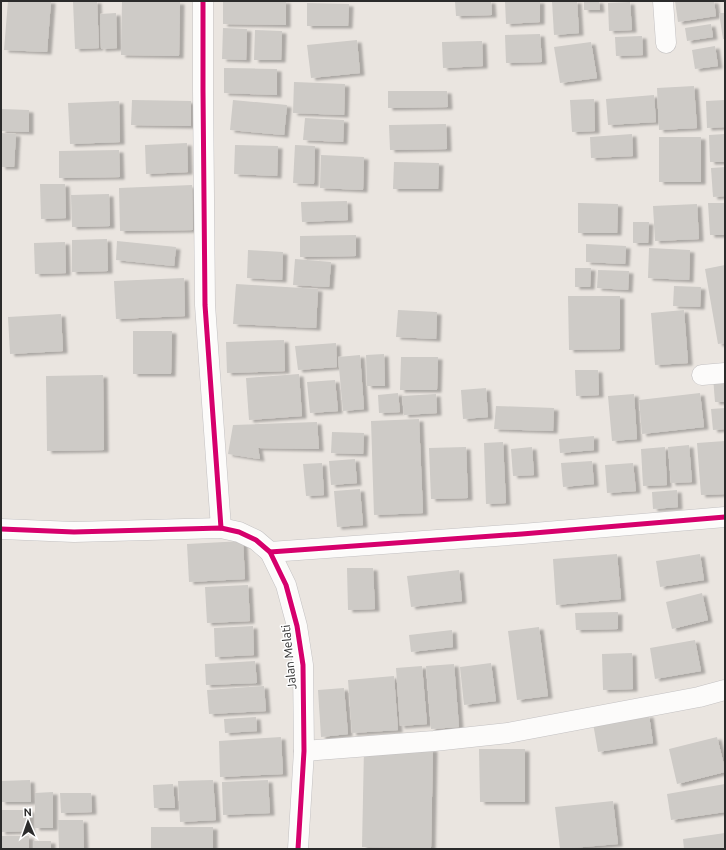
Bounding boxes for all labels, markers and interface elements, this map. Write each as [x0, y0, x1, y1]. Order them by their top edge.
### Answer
street label: Jalan Melati [279, 624, 298, 690]
north arrow [8, 802, 48, 842]
text: N [23, 806, 32, 818]

